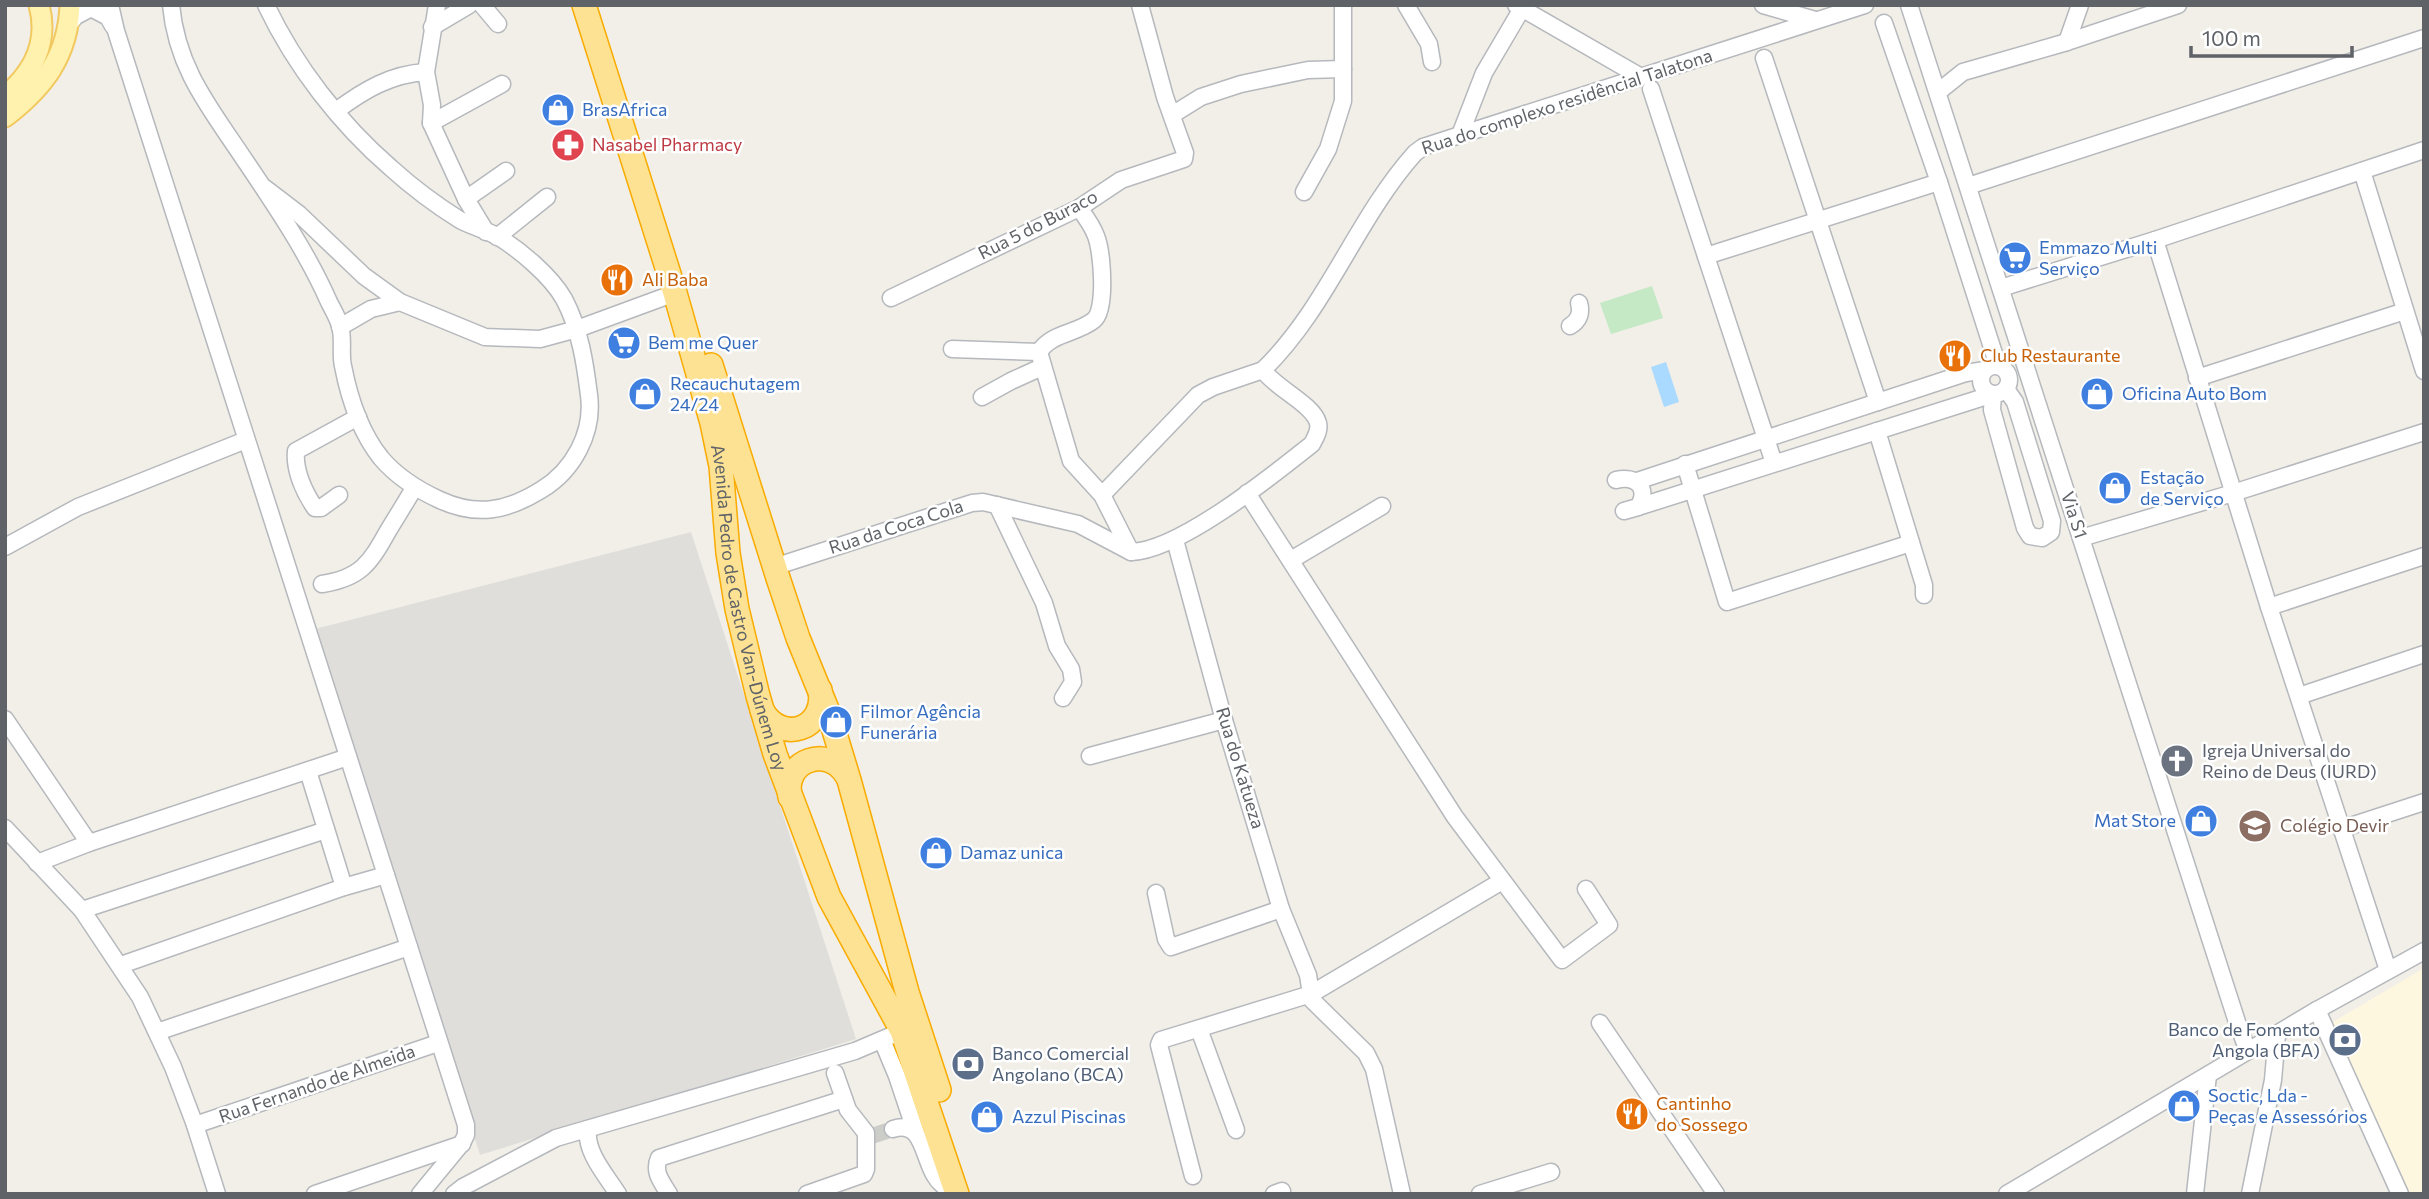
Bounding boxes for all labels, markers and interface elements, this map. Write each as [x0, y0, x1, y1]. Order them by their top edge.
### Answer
scale bar [2191, 14, 2352, 58]
text: 100 m [2202, 25, 2261, 50]
street label: Rua do complexo residêncial Talatona [1419, 44, 1715, 159]
shop icon: BrasAfrica [539, 91, 577, 129]
place label: BrasAfrica [582, 98, 668, 120]
pharmacy icon: Nasabel Pharmacy [549, 126, 587, 164]
place label: Nasabel Pharmacy [592, 133, 742, 155]
street label: Rua 5 do Buraco [974, 185, 1101, 264]
place label: Emmazo Multi Serviço [2039, 236, 2157, 279]
supermarket icon: Emmazo Multi Serviço [1996, 239, 2034, 277]
restaurant icon: Ali Baba [598, 261, 636, 299]
place label: Ali Baba [642, 268, 708, 290]
supermarket icon: Bem me Quer [605, 324, 643, 362]
place label: Bem me Quer [648, 331, 758, 353]
restaurant icon: Club Restaurante [1936, 337, 1974, 375]
place label: Club Restaurante [1980, 344, 2121, 366]
place label: Recauchutagem 24/24 [670, 372, 800, 415]
shop icon: Recauchutagem 24/24 [626, 375, 664, 413]
shop icon: Oficina Auto Bom [2078, 375, 2116, 413]
place label: Oficina Auto Bom [2122, 382, 2267, 404]
street label: Avenida Pedro de Castro Van-Dúnem Loy [707, 442, 792, 774]
place label: Estação de Serviço [2140, 466, 2224, 509]
shop icon: Estação de Serviço [2096, 469, 2134, 507]
street label: Via S1 [2057, 488, 2093, 541]
street label: Rua da Coca Cola [826, 494, 966, 558]
place label: Filmor Agência Funerária [860, 700, 981, 743]
shop icon: Filmor Agência Funerária [817, 703, 855, 741]
street label: Rua do Katueza [1212, 704, 1270, 831]
place label: Igreja Universal do Reino de Deus (IURD) [2202, 739, 2377, 782]
church icon: Igreja Universal do Reino de Deus (IURD) [2158, 742, 2196, 780]
shop icon: Mat Store [2182, 802, 2220, 840]
school or university icon: Colégio Devir [2236, 807, 2274, 845]
place label: Mat Store [2094, 809, 2176, 831]
place label: Colégio Devir [2280, 814, 2389, 836]
shop icon: Damaz unica [917, 834, 955, 872]
place label: Damaz unica [960, 841, 1064, 863]
place label: Banco de Fomento Angola (BFA) [2168, 1018, 2320, 1061]
bank icon: Banco de Fomento Angola (BFA) [2326, 1021, 2364, 1059]
street label: Rua Fernando de Almeida [216, 1039, 418, 1127]
place label: Banco Comercial Angolano (BCA) [992, 1042, 1129, 1085]
bank icon: Banco Comercial Angolano (BCA) [949, 1045, 987, 1083]
place label: Soctic, Lda - Peças e Assessórios [2208, 1084, 2367, 1127]
shop icon: Soctic, Lda - Peças e Assessórios [2165, 1087, 2203, 1125]
place label: Cantinho do Sossego [1656, 1092, 1748, 1135]
restaurant icon: Cantinho do Sossego [1613, 1095, 1651, 1133]
shop icon: Azzul Piscinas [968, 1098, 1006, 1136]
place label: Azzul Piscinas [1012, 1105, 1126, 1127]

